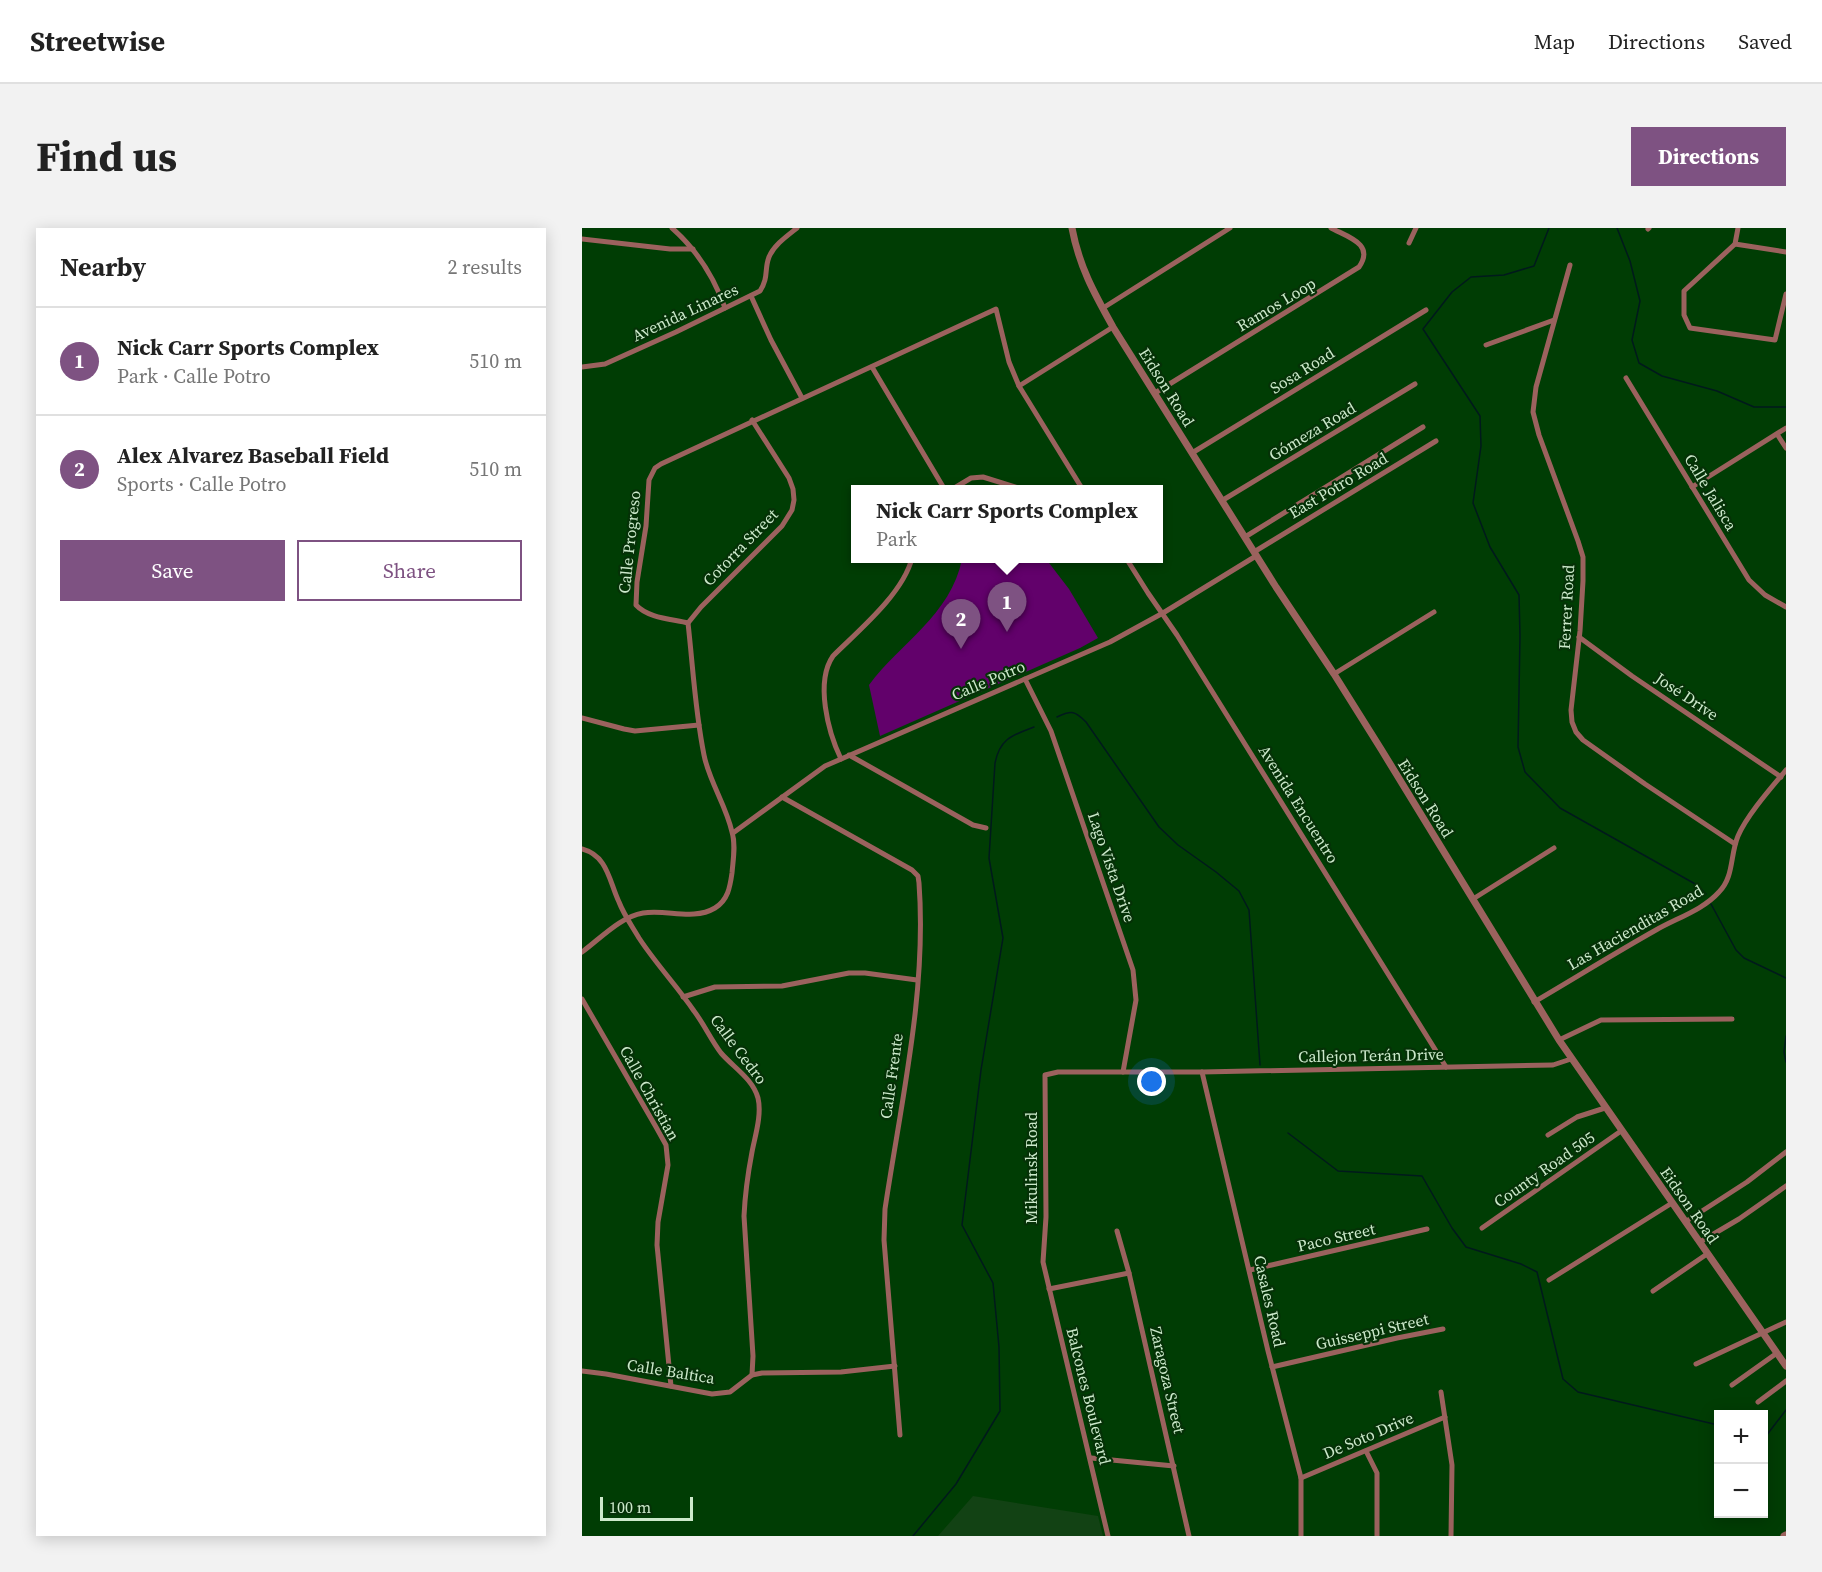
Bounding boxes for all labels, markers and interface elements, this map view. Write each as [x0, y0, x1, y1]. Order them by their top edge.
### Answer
text: Streetwise [30, 22, 165, 60]
text: Map [1534, 27, 1575, 56]
text: Directions [1608, 27, 1705, 56]
text: Saved [1738, 27, 1792, 56]
text: Find us [36, 127, 177, 185]
button: Directions [1631, 127, 1786, 186]
text: Nearby [60, 249, 146, 285]
text: 2 results [447, 253, 522, 281]
street label: Ramos Loop [1232, 272, 1320, 336]
street label: Avenida Linares [628, 278, 742, 346]
text: Nick Carr Sports Complex [117, 332, 379, 362]
street label: Sosa Road [1266, 342, 1338, 398]
street label: Eidson Road [1134, 343, 1200, 431]
text: 1 [74, 347, 85, 375]
text: 510 m [469, 347, 522, 375]
text: Park · Calle Potro [117, 362, 271, 390]
street label: Gómeza Road [1264, 396, 1360, 466]
text: Alex Alvarez Baseball Field [117, 440, 389, 470]
street label: East Potro Road [1284, 447, 1392, 523]
street label: Calle Jalisca [1679, 450, 1743, 535]
text: 2 [74, 455, 85, 483]
text: 510 m [469, 455, 522, 483]
text: Sports · Calle Potro [117, 470, 287, 498]
popup [851, 485, 1163, 563]
street label: Calle Progreso [613, 489, 645, 594]
text: Nick Carr Sports Complex [876, 495, 1138, 525]
street label: Cotorra Street [698, 503, 783, 590]
text: Park [876, 525, 917, 553]
button: Save [60, 540, 285, 601]
button: Share [297, 540, 522, 601]
street label: Ferrer Road [1553, 564, 1579, 650]
pin: 1 [988, 582, 1026, 632]
pin: 2 [942, 600, 980, 649]
street label: Calle Potro [948, 655, 1028, 705]
street label: José Drive [1650, 666, 1723, 725]
street label: Avenida Encuentro [1254, 741, 1344, 867]
street label: Eidson Road [1393, 754, 1459, 842]
street label: Lago Vista Drive [1083, 809, 1141, 925]
street label: Las Hacienditas Road [1563, 879, 1707, 975]
street label: Calle Cedro [705, 1009, 773, 1089]
street label: Calle Frente [874, 1032, 908, 1120]
street label: Calle Christian [615, 1041, 685, 1145]
street label: Callejon Terán Drive [1298, 1043, 1444, 1067]
your location [1137, 1067, 1166, 1096]
street label: Mikulinsk Road [1020, 1112, 1042, 1224]
street label: County Road 505 [1489, 1126, 1599, 1212]
street label: Eidson Road [1655, 1162, 1725, 1248]
street label: Paco Street [1295, 1217, 1378, 1257]
street label: Casales Road [1249, 1253, 1291, 1349]
street label: Guisseppi Street [1313, 1307, 1431, 1355]
street label: Zaragoza Street [1145, 1324, 1191, 1436]
street label: Balcones Boulevard [1061, 1325, 1117, 1467]
street label: Calle Baltica [626, 1353, 717, 1389]
street label: De Soto Drive [1319, 1406, 1417, 1464]
map controls [1714, 1410, 1768, 1518]
button: + [1714, 1410, 1768, 1464]
button: − [1714, 1464, 1768, 1518]
scale bar [600, 1494, 693, 1522]
text: 100 m [609, 1496, 651, 1518]

